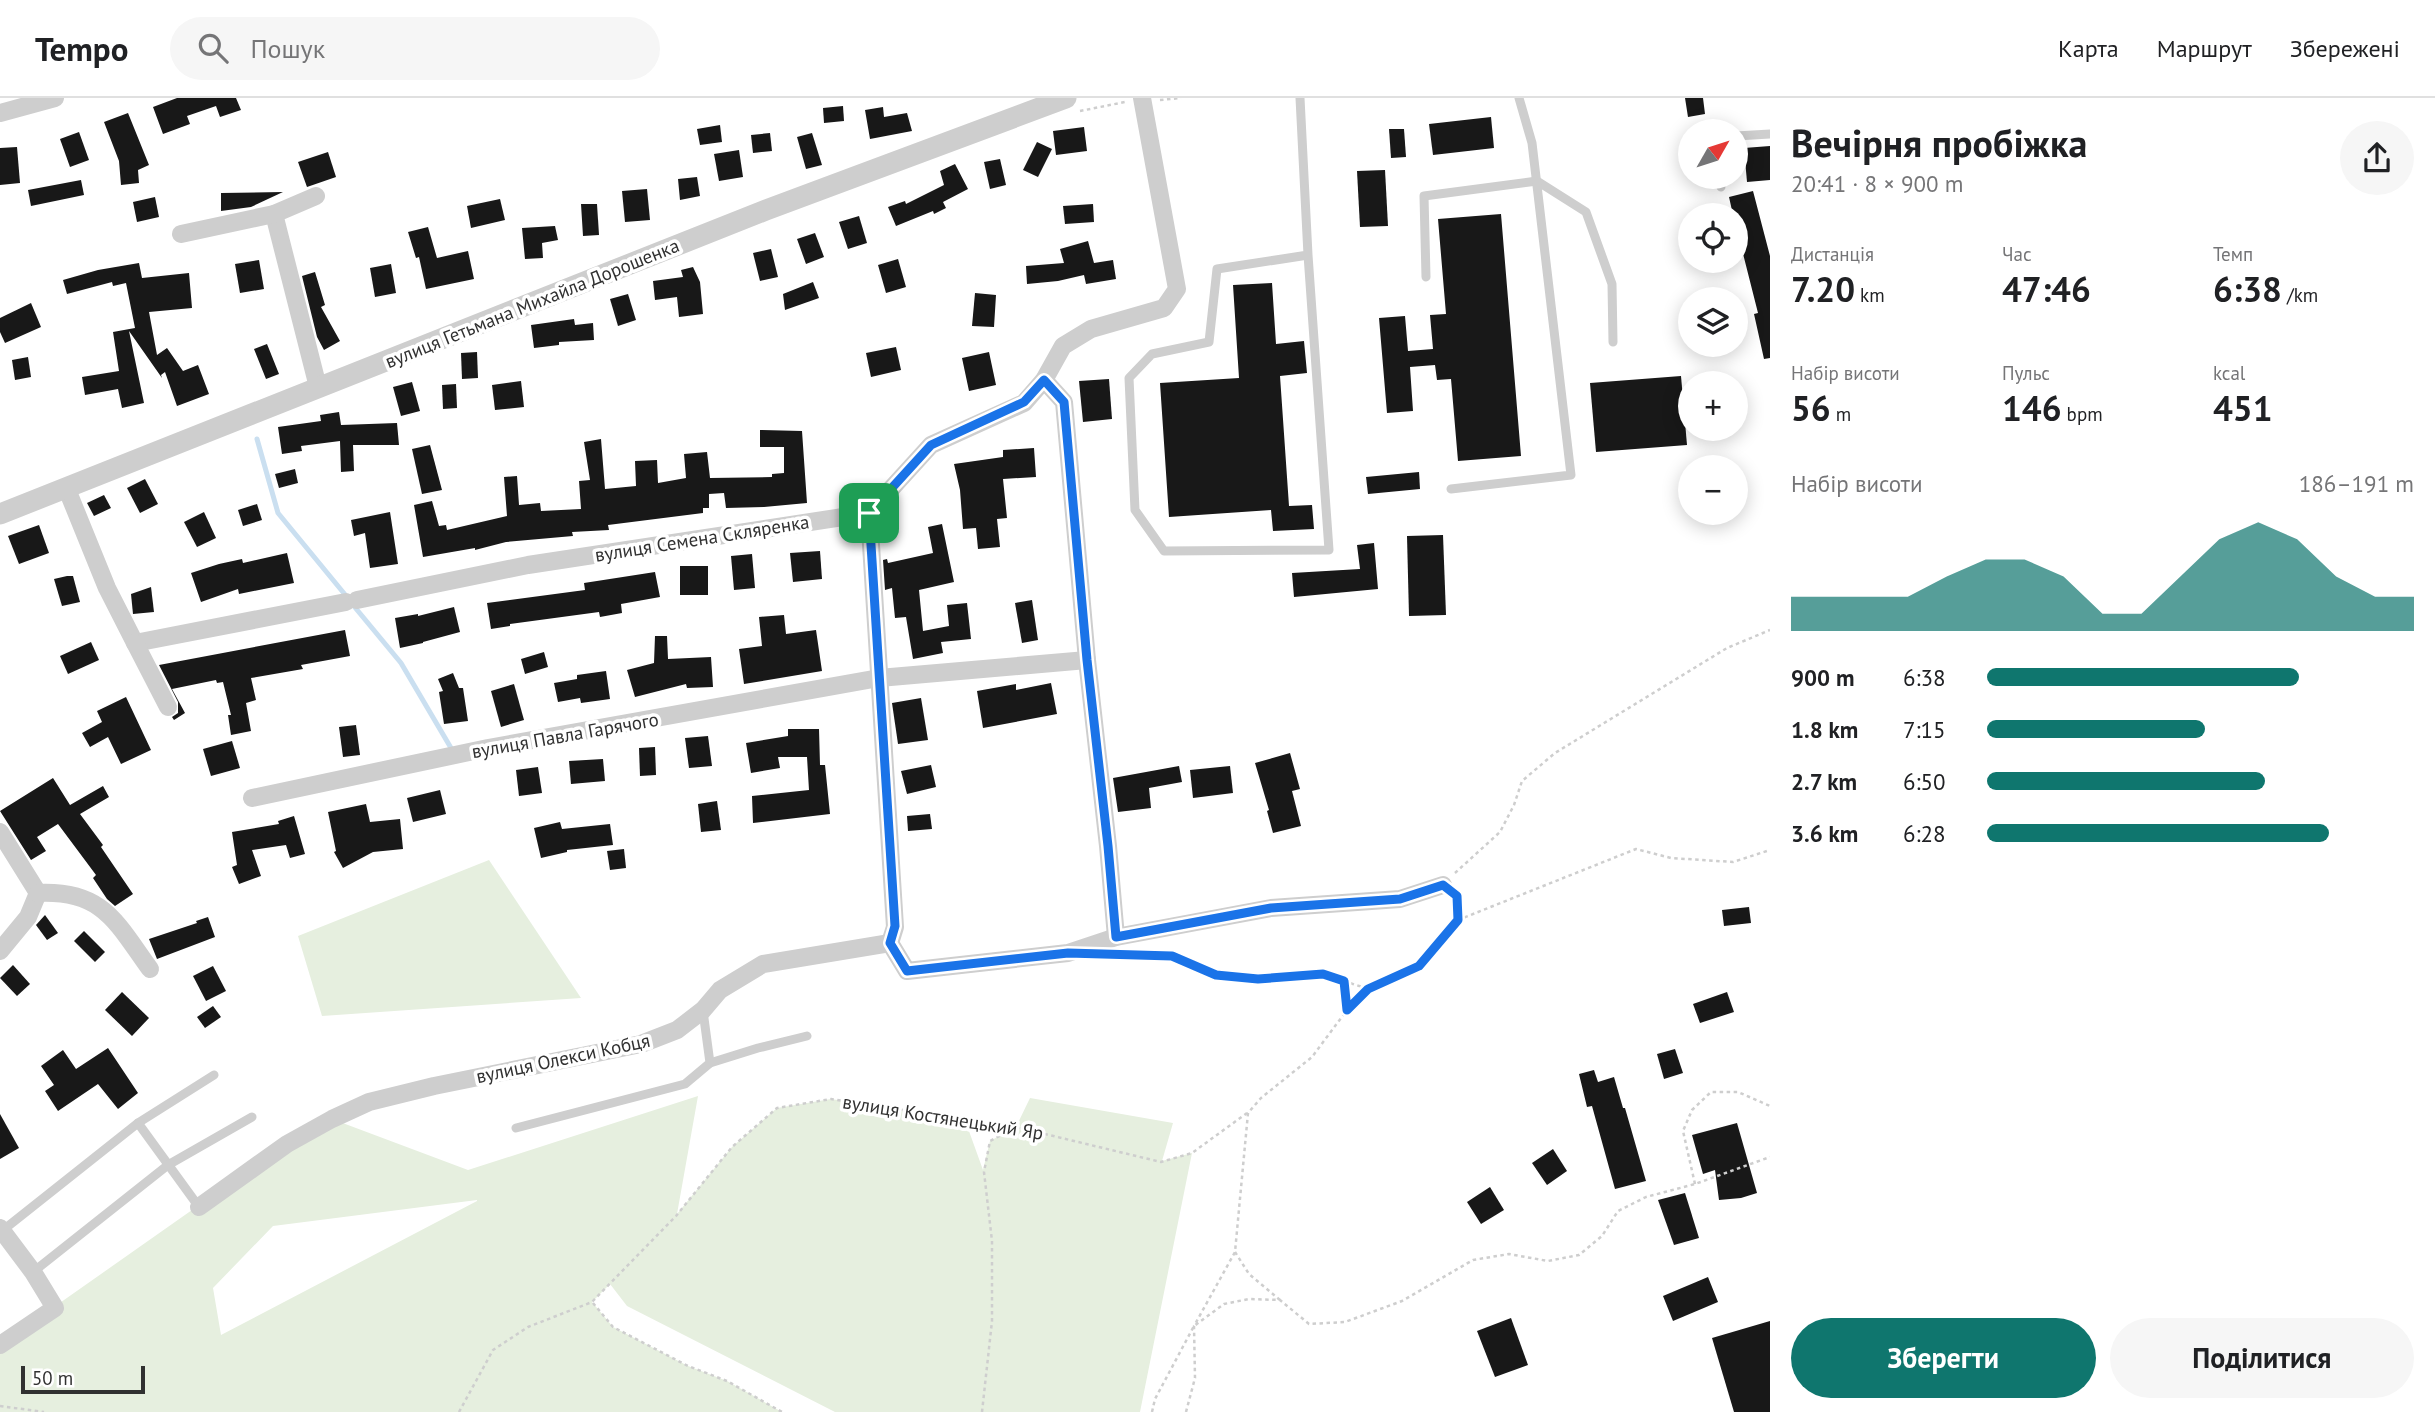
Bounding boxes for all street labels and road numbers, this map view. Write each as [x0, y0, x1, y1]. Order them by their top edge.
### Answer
street label: вулиця Гетьмана Михайла Дорошенка [381, 233, 683, 373]
street label: вулиця Семена Скляренка [593, 509, 811, 567]
street label: вулиця Павла Гарячого [470, 707, 660, 763]
street label: вулиця Олекси Кобця [474, 1028, 652, 1088]
street label: вулиця Костянецький Яр [841, 1089, 1045, 1145]

